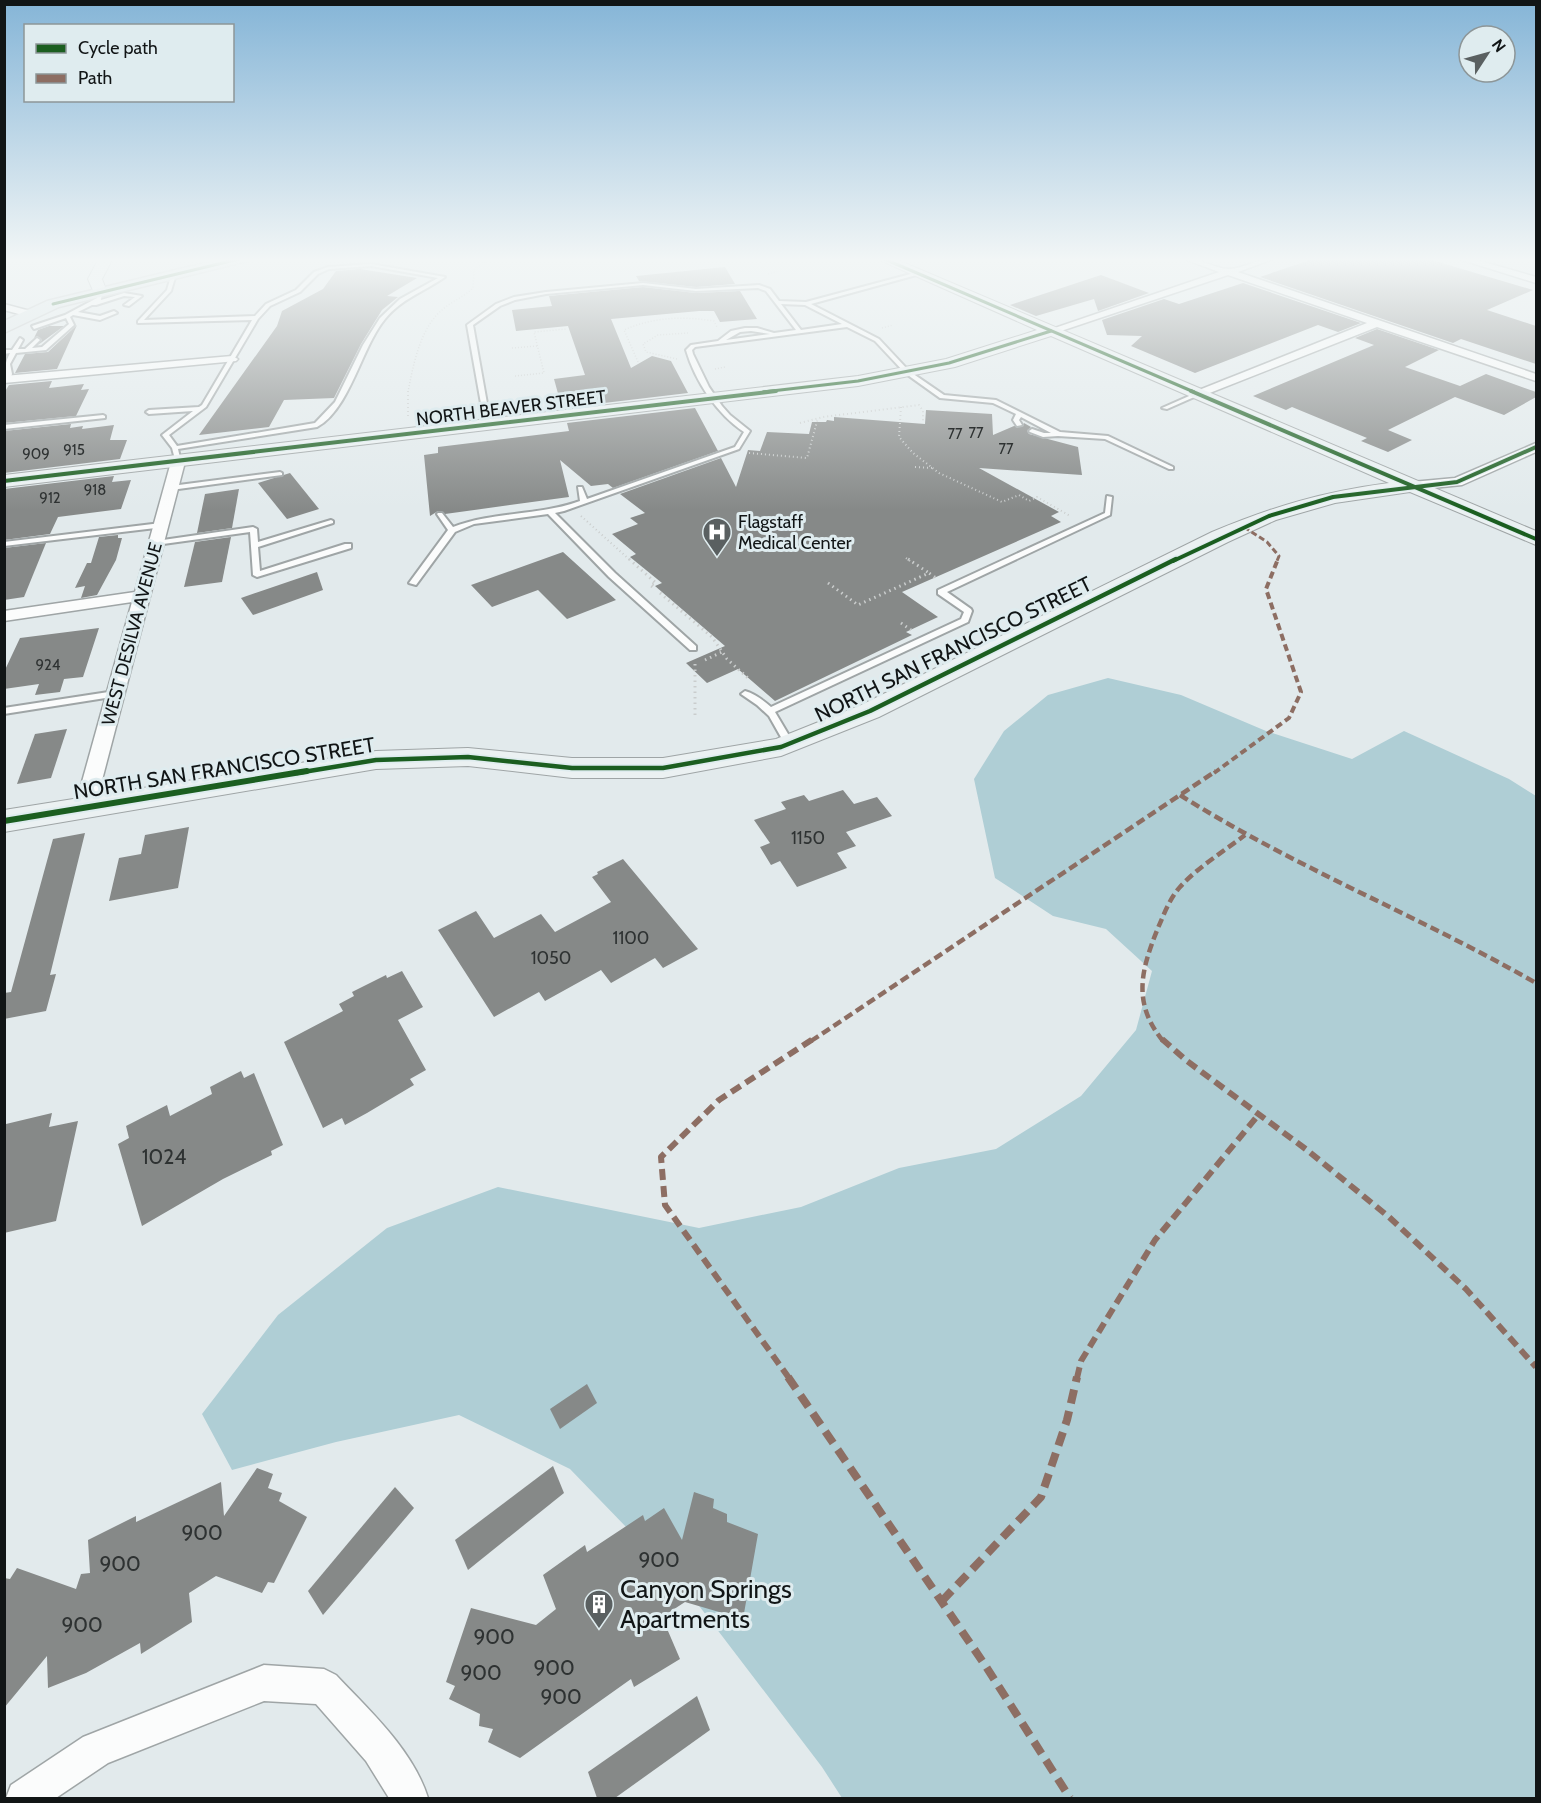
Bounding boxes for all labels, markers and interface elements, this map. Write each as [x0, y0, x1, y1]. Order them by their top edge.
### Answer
legend [24, 24, 234, 102]
north arrow [1457, 24, 1517, 84]
text: N [1488, 35, 1510, 56]
text: Cycle path [78, 37, 158, 59]
text: Path [78, 67, 112, 89]
street label: NORTH BEAVER STREET [415, 385, 607, 431]
house number: 77 [968, 424, 984, 442]
house number: 77 [947, 425, 963, 443]
house number: 77 [998, 440, 1014, 458]
house number: 915 [63, 441, 85, 459]
house number: 909 [22, 445, 50, 463]
house number: 918 [84, 481, 106, 499]
house number: 912 [39, 489, 61, 507]
place label: Flagstaff Medical Center [738, 511, 852, 554]
hospital icon: Flagstaff Medical Center [701, 516, 733, 558]
street label: WEST DESILVA AVENUE [97, 540, 167, 728]
street label: NORTH SAN FRANCISCO STREET [811, 571, 1095, 727]
house number: 924 [35, 656, 61, 674]
street label: NORTH SAN FRANCISCO STREET [71, 732, 377, 804]
house number: 1150 [791, 827, 825, 849]
house number: 1100 [613, 927, 649, 949]
house number: 1050 [531, 947, 571, 969]
house number: 1024 [142, 1144, 186, 1169]
house number: 900 [181, 1520, 223, 1545]
house number: 900 [638, 1547, 680, 1572]
house number: 900 [99, 1551, 141, 1576]
place label: Canyon Springs Apartments [620, 1573, 792, 1635]
building icon: Canyon Springs Apartments [583, 1588, 615, 1630]
house number: 900 [61, 1612, 103, 1637]
house number: 900 [473, 1624, 515, 1649]
house number: 900 [533, 1655, 575, 1680]
house number: 900 [460, 1660, 502, 1685]
house number: 900 [540, 1684, 582, 1709]

